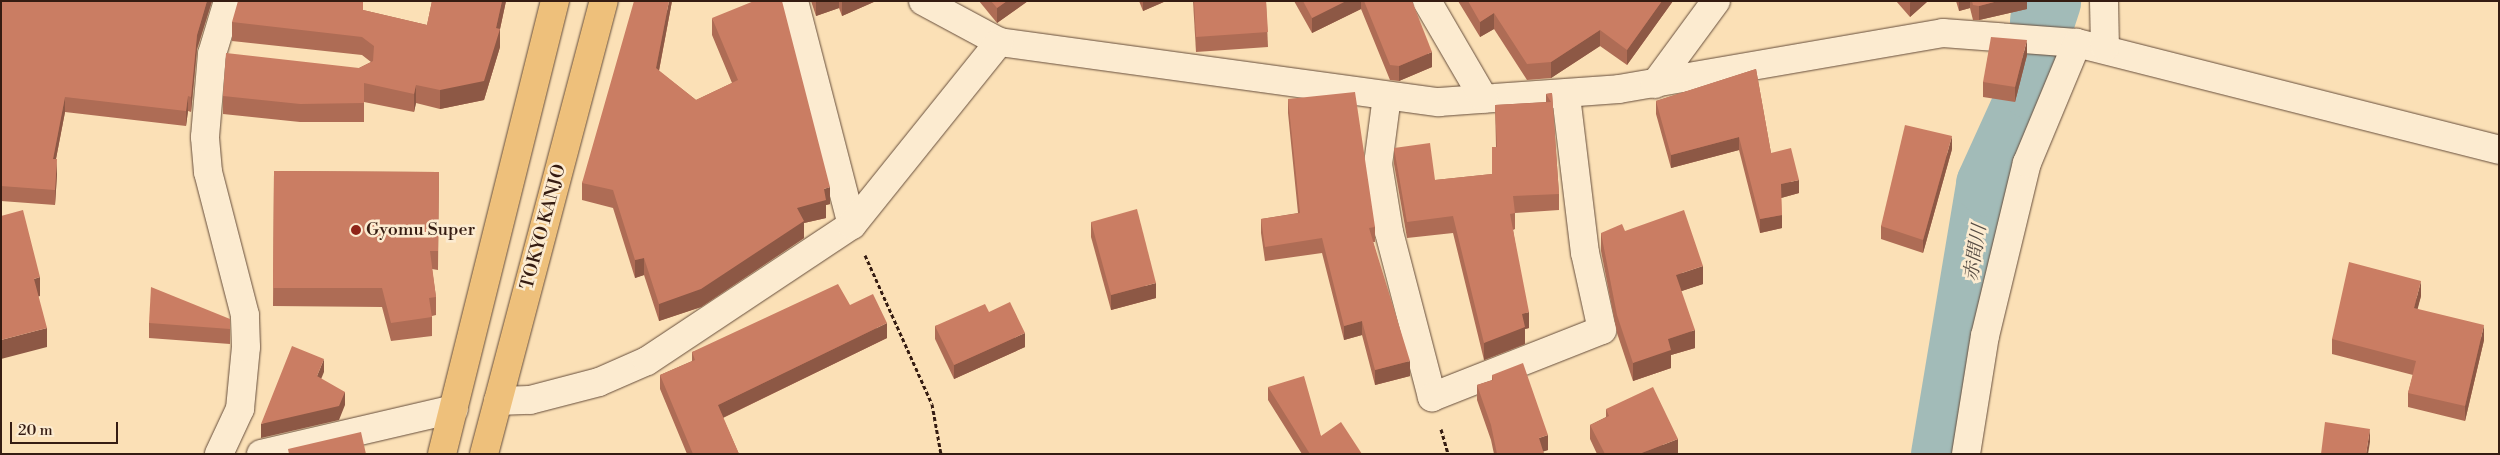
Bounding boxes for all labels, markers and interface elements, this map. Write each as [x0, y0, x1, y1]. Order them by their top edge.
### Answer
street label: TOKYO KANJO [517, 162, 571, 292]
place label: Gyomu Super [366, 219, 475, 241]
water label: 赤間川 [1960, 223, 1992, 283]
marker: Gyomu Super [350, 224, 362, 236]
scale bar [12, 412, 120, 444]
text: 20 m [18, 421, 53, 440]

